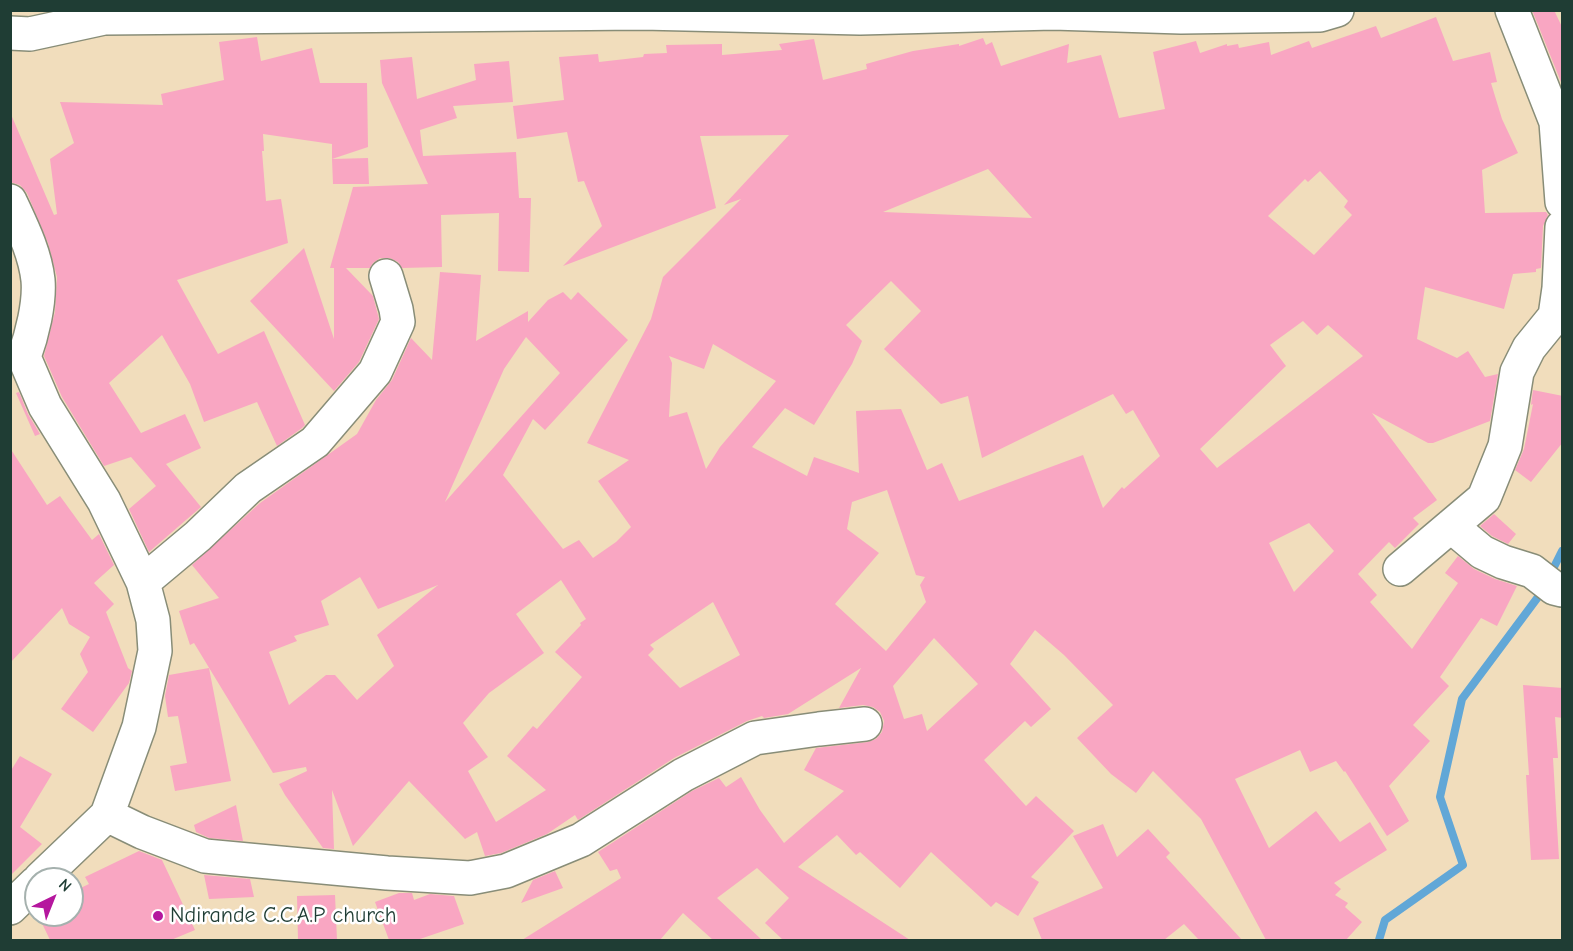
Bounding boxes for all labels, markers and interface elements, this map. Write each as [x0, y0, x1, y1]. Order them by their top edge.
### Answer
north arrow [24, 867, 84, 927]
text: N [55, 875, 75, 895]
place label: Ndirande C.C.A.P church [170, 903, 397, 929]
marker: Ndirande C.C.A.P church [151, 909, 165, 923]

